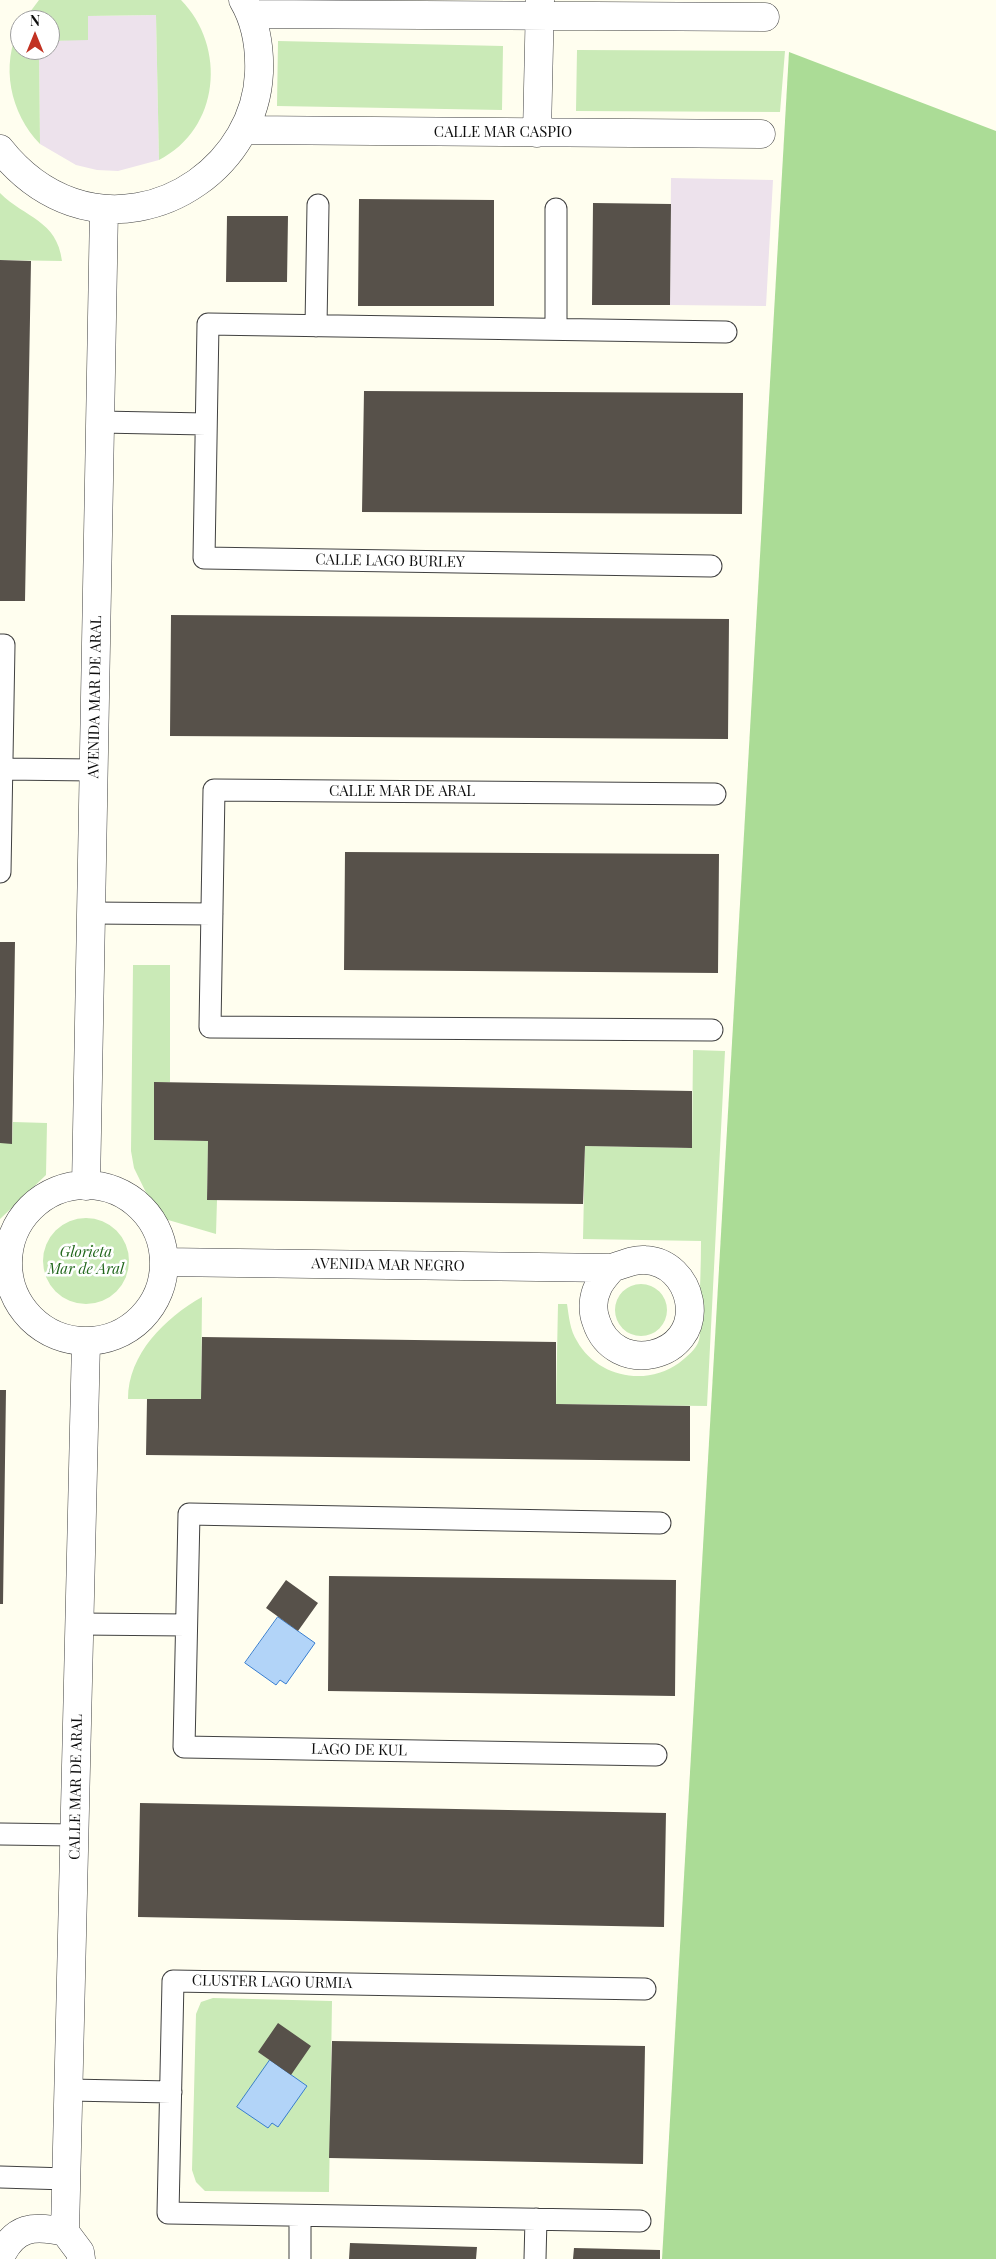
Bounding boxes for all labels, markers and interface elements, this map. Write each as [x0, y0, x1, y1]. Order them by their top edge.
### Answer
north arrow [10, 10, 60, 60]
text: N [30, 11, 40, 30]
street label: CALLE MAR CASPIO [434, 123, 572, 141]
street label: CALLE LAGO BURLEY [315, 551, 465, 571]
street label: AVENIDA MAR DE ARAL [85, 615, 105, 779]
street label: CALLE MAR DE ARAL [329, 782, 475, 800]
park label: Glorieta Mar de Aral [48, 1243, 124, 1278]
street label: AVENIDA MAR NEGRO [311, 1255, 465, 1275]
street label: CALLE MAR DE ARAL [66, 1714, 86, 1860]
street label: LAGO DE KUL [311, 1740, 407, 1760]
street label: CLUSTER LAGO URMIA [192, 1972, 352, 1992]

